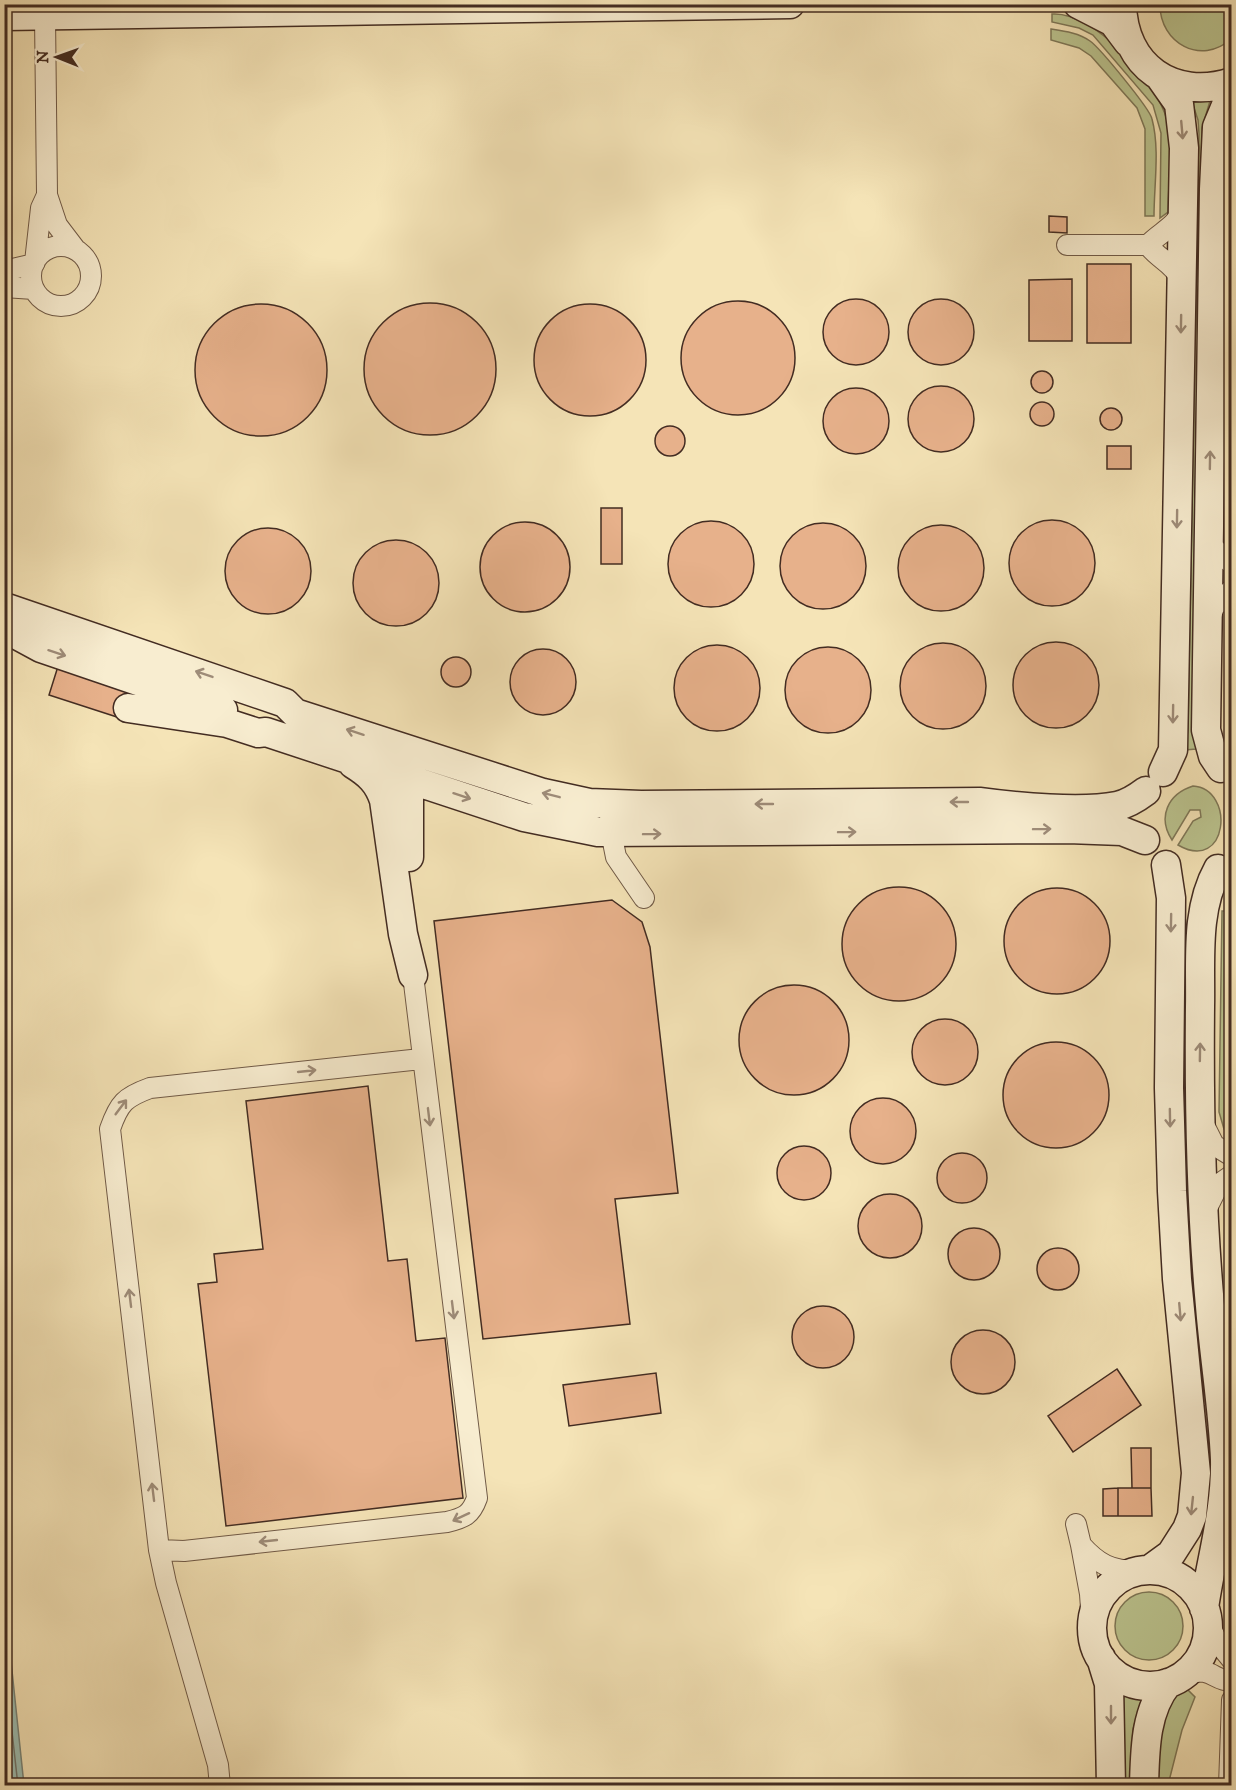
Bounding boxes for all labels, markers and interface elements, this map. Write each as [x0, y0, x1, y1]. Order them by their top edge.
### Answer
north arrow [27, 27, 87, 87]
text: N [33, 50, 53, 63]
one-way arrow [1177, 119, 1188, 139]
one-way arrow [1175, 314, 1186, 334]
one-way arrow [1204, 451, 1216, 471]
one-way arrow [1171, 509, 1183, 529]
one-way arrow [47, 648, 66, 659]
one-way arrow [195, 668, 213, 679]
one-way arrow [1167, 704, 1179, 724]
one-way arrow [346, 726, 365, 737]
one-way arrow [542, 788, 561, 800]
one-way arrow [452, 792, 471, 803]
one-way arrow [949, 797, 969, 808]
one-way arrow [754, 798, 774, 810]
one-way arrow [1031, 823, 1051, 835]
one-way arrow [836, 826, 856, 837]
one-way arrow [641, 828, 661, 840]
one-way arrow [1165, 912, 1177, 932]
one-way arrow [1194, 1043, 1206, 1063]
one-way arrow [297, 1065, 317, 1076]
one-way arrow [114, 1099, 127, 1115]
one-way arrow [423, 1106, 434, 1126]
one-way arrow [1164, 1107, 1176, 1127]
one-way arrow [124, 1289, 135, 1308]
one-way arrow [448, 1300, 459, 1320]
one-way arrow [1175, 1302, 1186, 1322]
one-way arrow [147, 1482, 158, 1502]
one-way arrow [1186, 1496, 1197, 1516]
one-way arrow [452, 1512, 470, 1523]
one-way arrow [259, 1536, 279, 1547]
one-way arrow [1105, 1705, 1117, 1725]

